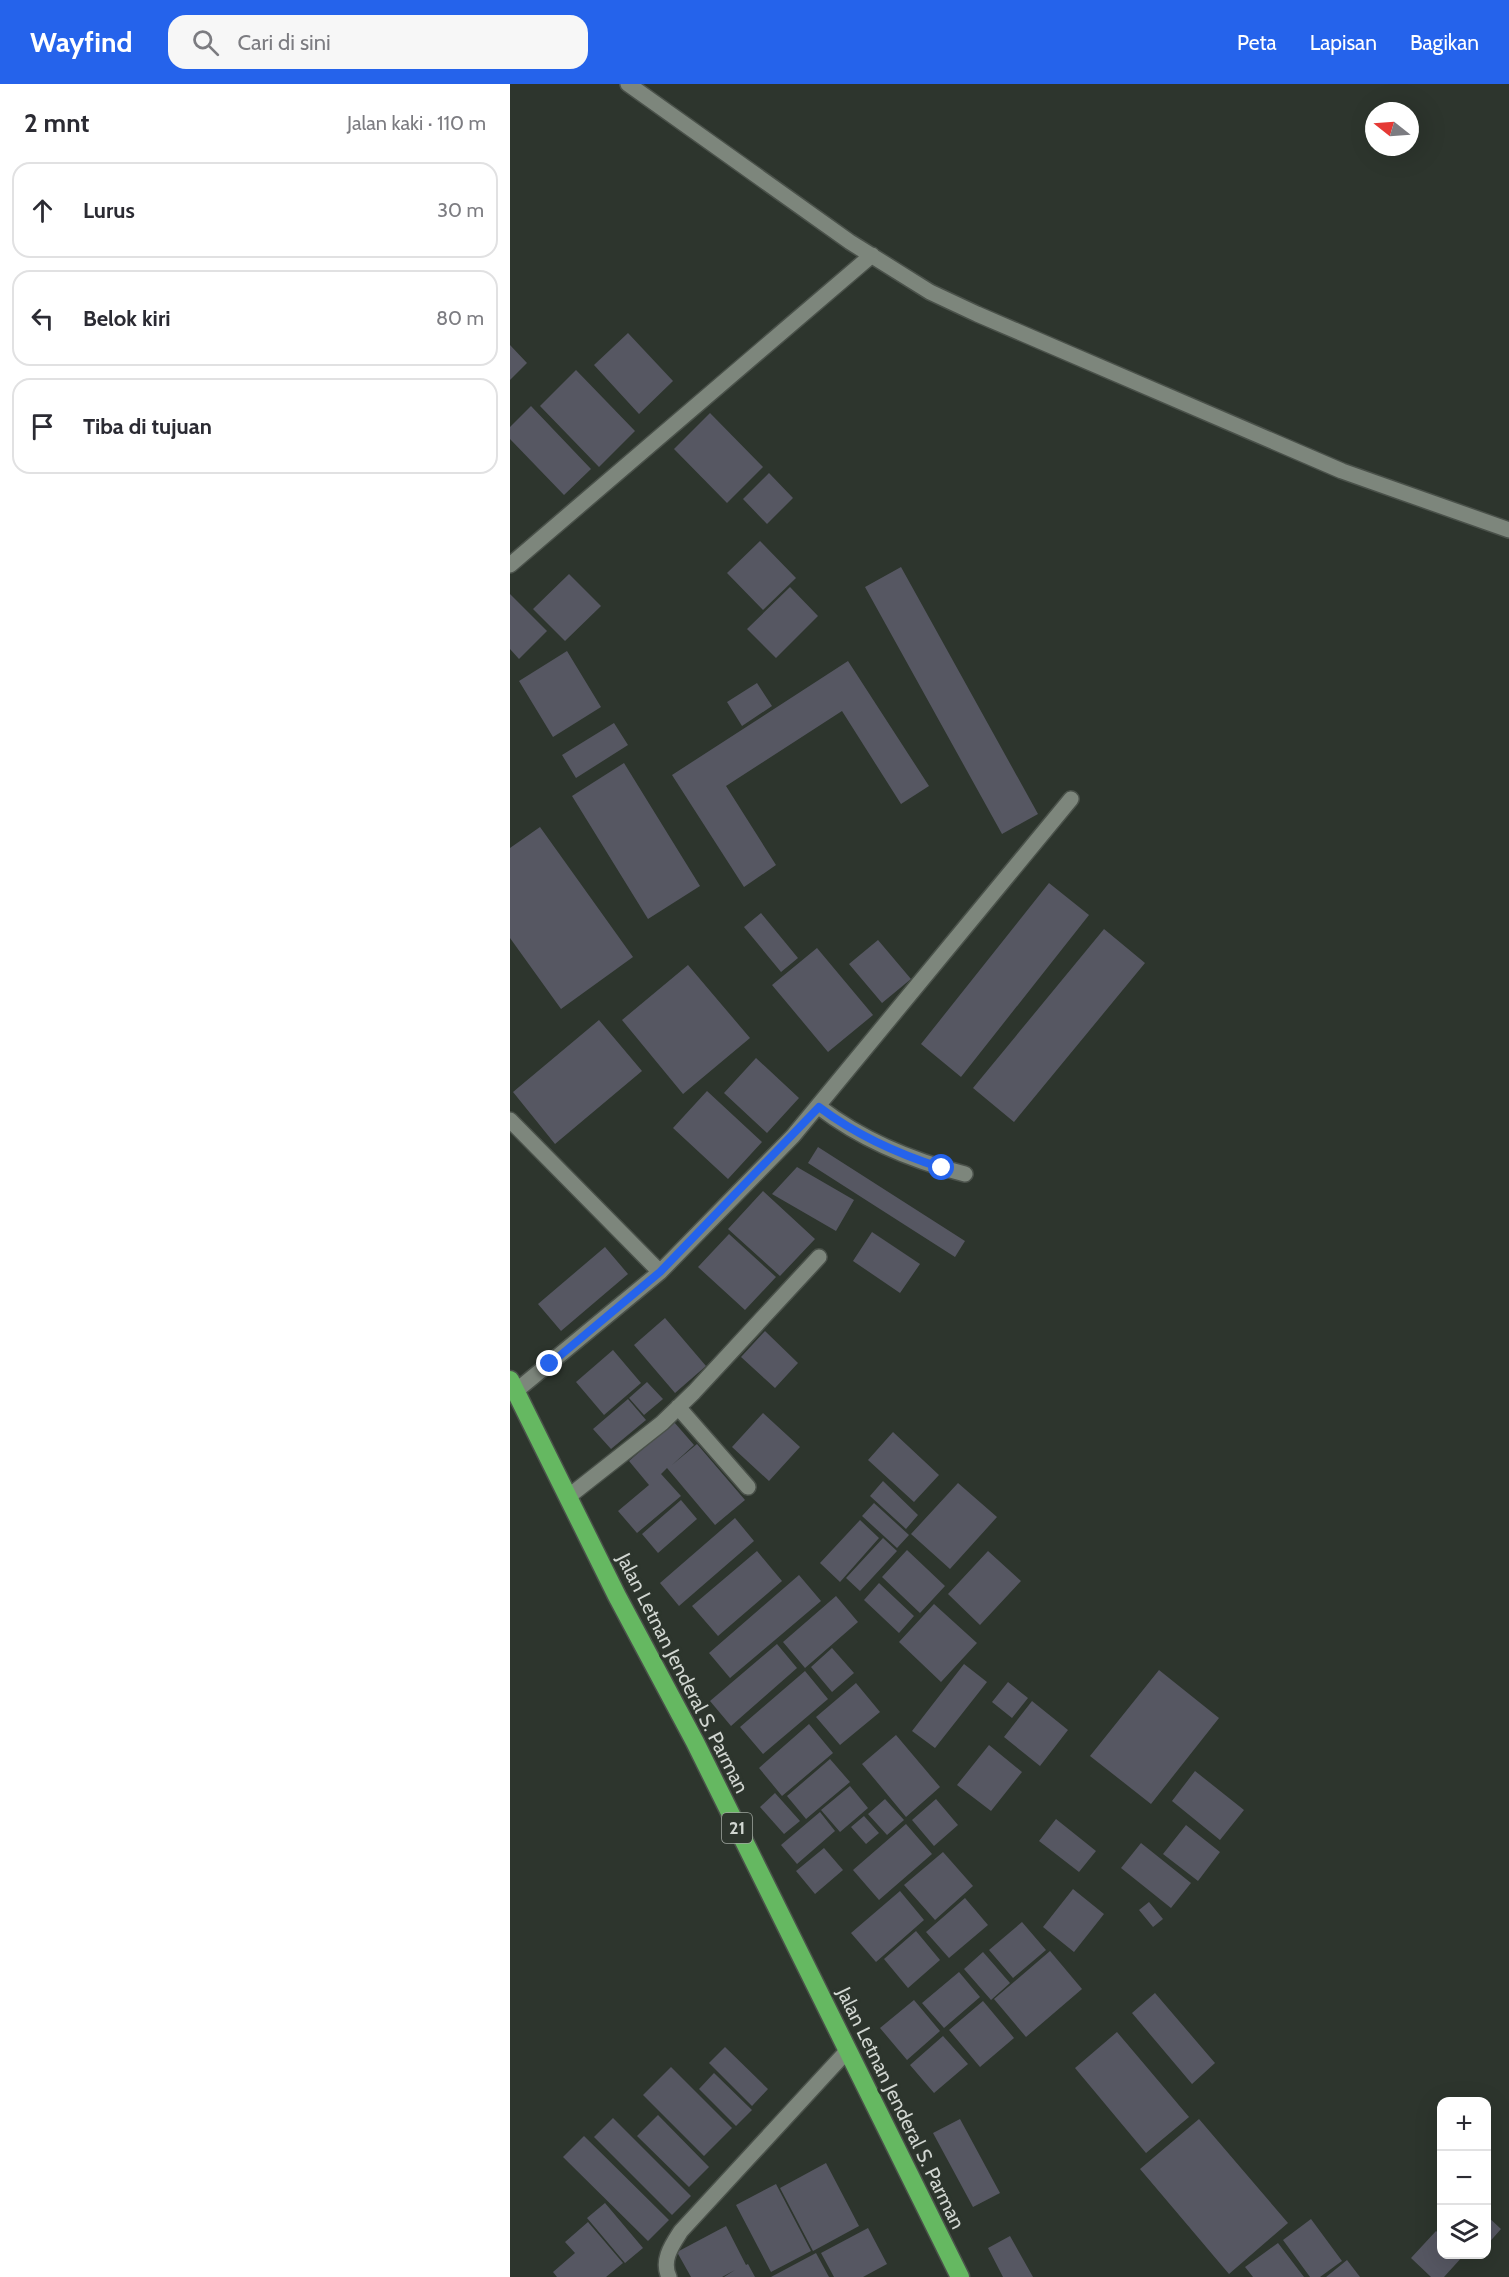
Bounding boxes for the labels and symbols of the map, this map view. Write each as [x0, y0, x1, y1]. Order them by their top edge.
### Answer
north arrow [1365, 102, 1419, 156]
route start [928, 1154, 954, 1180]
route end [536, 1350, 562, 1376]
street label: Jalan Letnan Jenderal S. Parman [611, 1548, 754, 1797]
road number: 21 [722, 1813, 752, 1843]
street label: Jalan Letnan Jenderal S. Parman [831, 1982, 970, 2233]

